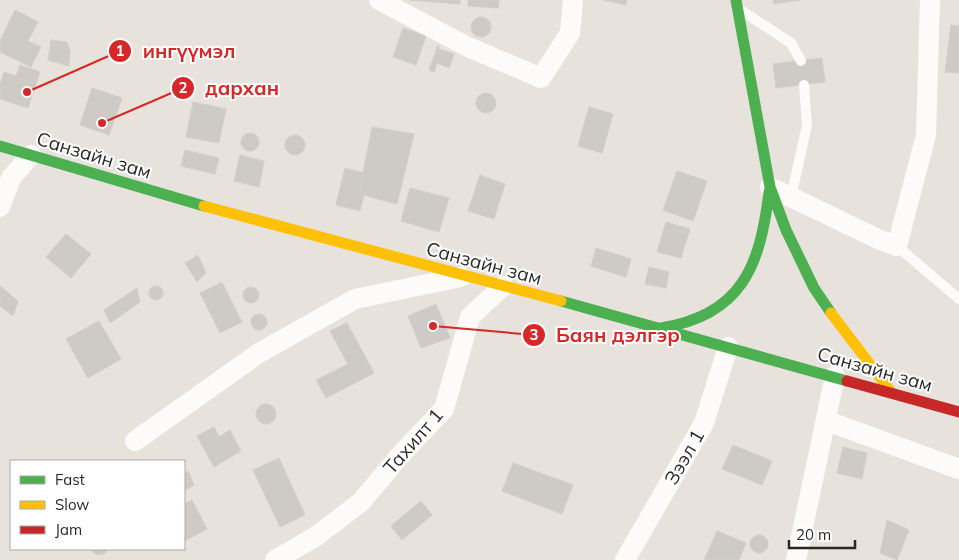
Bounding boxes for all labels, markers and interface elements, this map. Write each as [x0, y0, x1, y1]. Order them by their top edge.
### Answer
callout: ингүүмэл [108, 34, 245, 69]
text: ингүүмэл [143, 38, 235, 63]
text: 1 [115, 41, 125, 60]
callout: дархан [170, 71, 289, 106]
text: дархан [205, 75, 279, 100]
text: 2 [178, 78, 188, 97]
street label: Санзайн зам [34, 126, 154, 184]
street label: Санзайн зам [424, 236, 544, 290]
callout: Баян дэлгэр [521, 318, 690, 353]
text: Баян дэлгэр [556, 322, 680, 347]
text: 3 [529, 325, 539, 344]
street label: Санзайн зам [815, 341, 935, 397]
street label: Тахилт 1 [378, 403, 448, 479]
street label: Зээл 1 [659, 425, 709, 489]
legend [10, 460, 185, 550]
text: Fast [55, 470, 85, 489]
text: Slow [55, 495, 89, 514]
scale bar [789, 518, 855, 550]
text: Jam [55, 520, 82, 539]
text: 20 m [796, 525, 831, 544]

